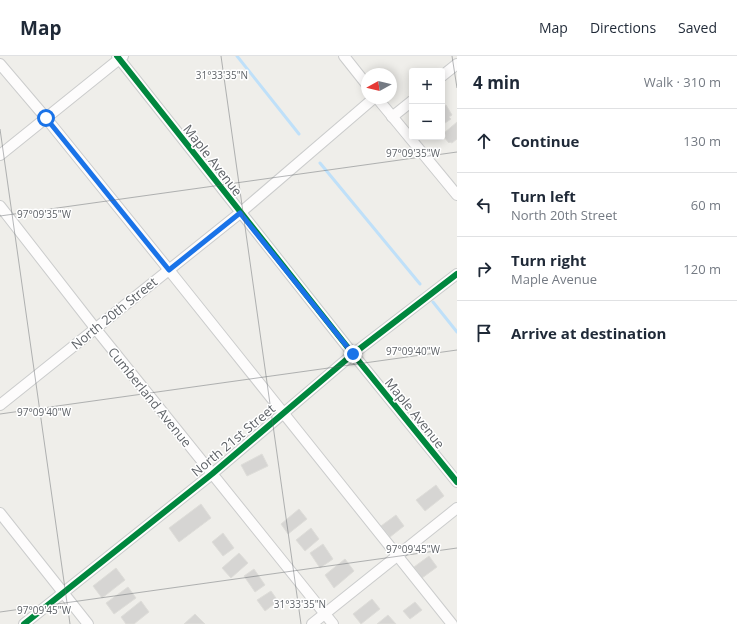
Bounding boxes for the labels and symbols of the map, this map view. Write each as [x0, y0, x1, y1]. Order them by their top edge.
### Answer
text: 31°33'35"N [196, 68, 248, 82]
north arrow [361, 68, 397, 104]
route start [37, 109, 55, 127]
street label: Maple Avenue [179, 121, 247, 199]
text: 97°09'35"W [386, 146, 441, 160]
text: 97°09'35"W [17, 207, 72, 221]
street label: North 20th Street [67, 272, 161, 353]
street label: Cumberland Avenue [104, 343, 196, 451]
text: 97°09'40"W [386, 344, 441, 358]
route end [344, 345, 362, 363]
street label: Maple Avenue [381, 374, 449, 452]
street label: North 21st Street [187, 399, 279, 480]
text: 97°09'40"W [17, 405, 72, 419]
text: 97°09'45"W [386, 542, 441, 556]
text: 31°33'35"N [274, 597, 326, 611]
text: 97°09'45"W [17, 603, 72, 617]

